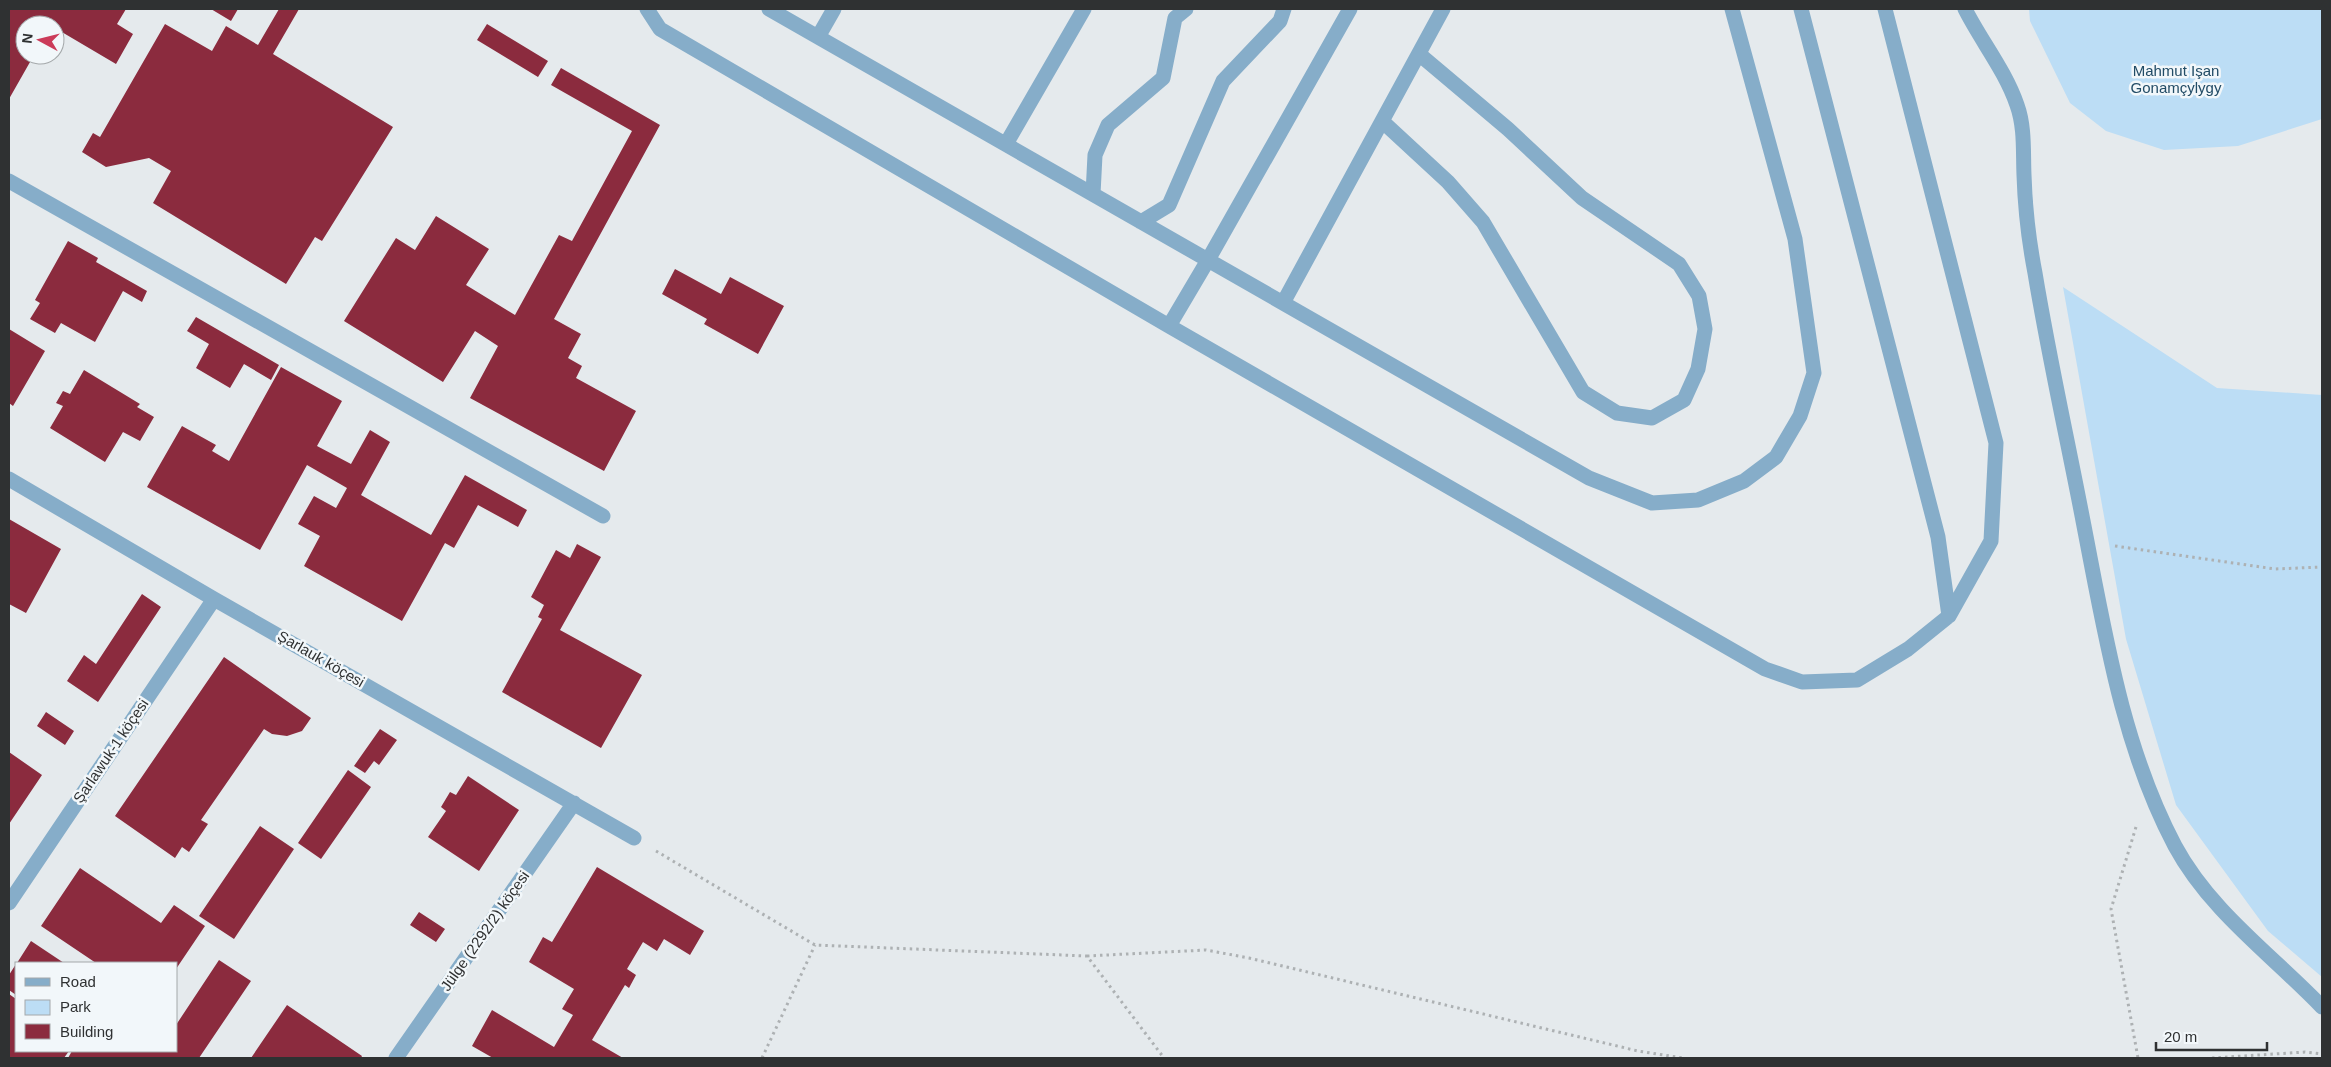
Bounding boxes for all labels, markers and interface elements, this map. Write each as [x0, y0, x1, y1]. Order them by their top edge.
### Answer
north arrow [15, 15, 65, 65]
text: N [19, 32, 36, 44]
park label: Mahmut Işan Gonamçylygy [2131, 62, 2222, 96]
street label: Şarlauk köçesi [275, 627, 368, 690]
street label: Şarlawuk-1 köçesi [70, 696, 152, 806]
street label: Jülge (2292/2) köçesi [437, 867, 532, 994]
legend [15, 962, 178, 1052]
text: Road [60, 973, 96, 990]
text: Park [60, 998, 91, 1015]
scale bar [2156, 1020, 2267, 1052]
text: Building [60, 1023, 113, 1040]
text: 20 m [2164, 1028, 2197, 1045]

